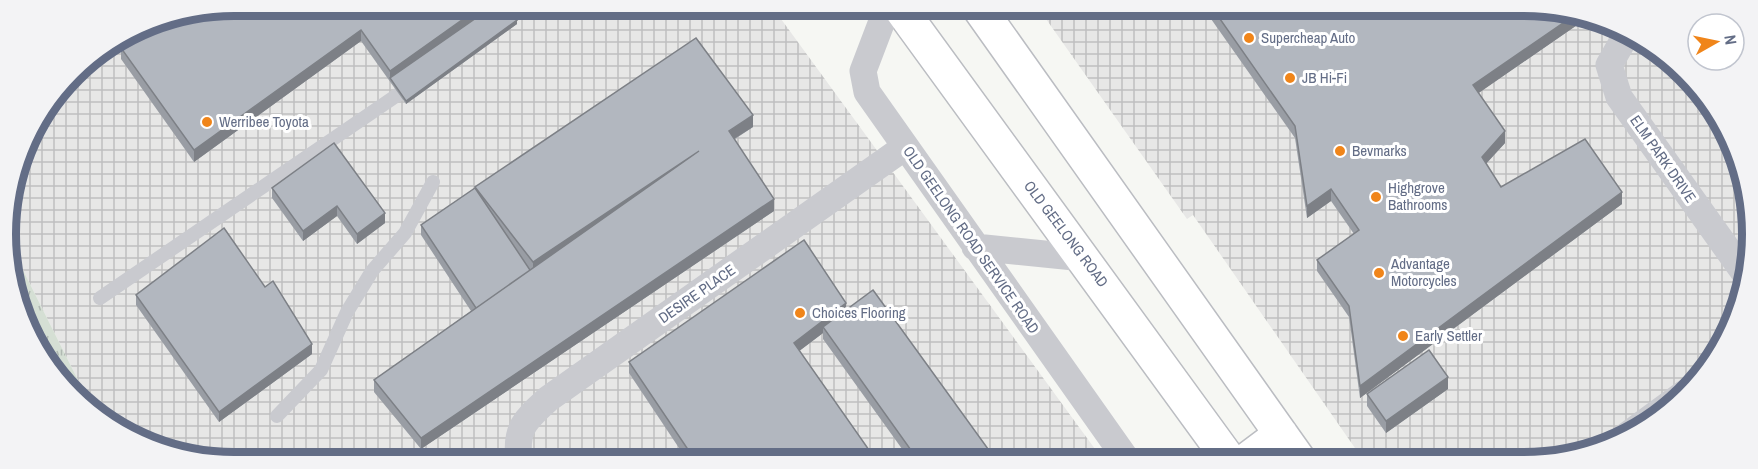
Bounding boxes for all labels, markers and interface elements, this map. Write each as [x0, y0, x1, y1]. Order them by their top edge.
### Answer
north arrow [1686, 12, 1746, 72]
place label: Supercheap Auto [1261, 27, 1356, 48]
marker: Supercheap Auto [1242, 31, 1256, 45]
text: N [1719, 33, 1742, 46]
place label: JB Hi-Fi [1302, 67, 1347, 88]
marker: JB Hi-Fi [1283, 71, 1297, 85]
place label: Werribee Toyota [219, 111, 309, 132]
street label: ELM PARK DRIVE [1625, 111, 1701, 207]
marker: Werribee Toyota [200, 115, 214, 129]
place label: Bevmarks [1352, 140, 1407, 161]
street label: OLD GEELONG ROAD SERVICE ROAD [898, 142, 1045, 338]
marker: Bevmarks [1333, 144, 1347, 158]
street label: OLD GEELONG ROAD [1019, 176, 1114, 291]
place label: Highgrove Bathrooms [1388, 177, 1447, 215]
marker: Highgrove Bathrooms [1369, 190, 1383, 204]
place label: Advantage Motorcycles [1390, 253, 1457, 291]
street label: DESIRE PLACE [654, 259, 739, 328]
marker: Advantage Motorcycles [1372, 266, 1386, 280]
place label: Choices Flooring [812, 302, 906, 323]
marker: Choices Flooring [793, 306, 807, 320]
place label: Early Settler [1415, 325, 1482, 346]
marker: Early Settler [1396, 329, 1410, 343]

